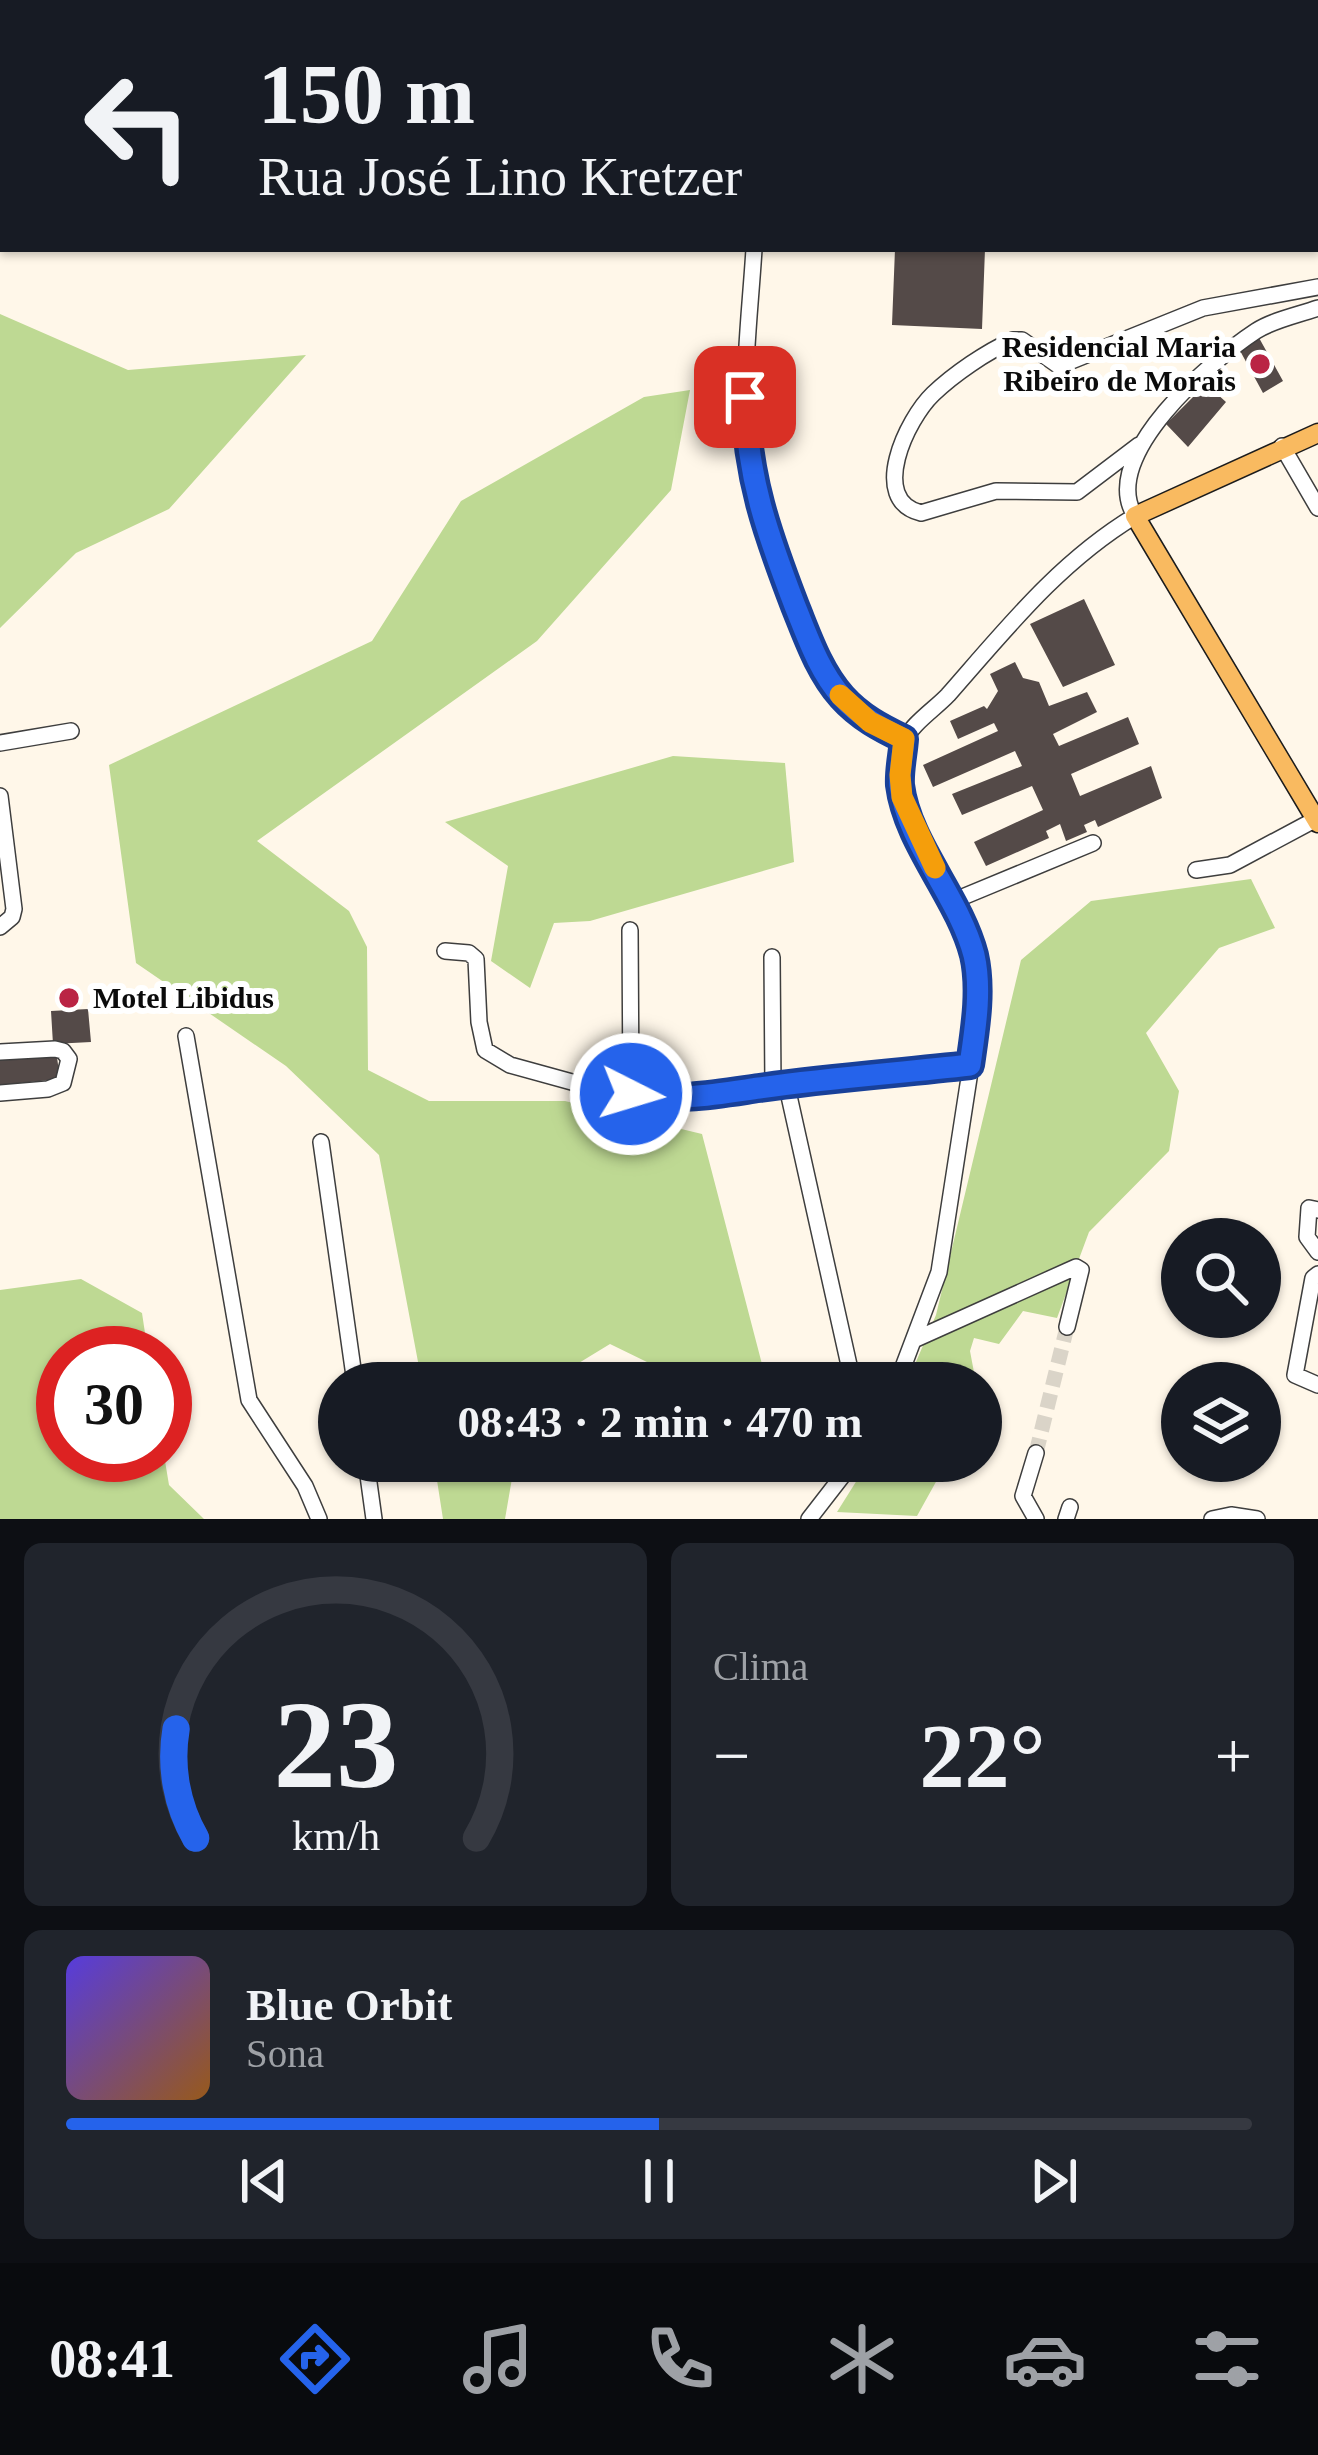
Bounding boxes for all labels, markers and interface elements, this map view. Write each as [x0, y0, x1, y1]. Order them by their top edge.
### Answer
icon: left [60, 48, 216, 204]
text: 150 m [258, 48, 475, 141]
text: Rua José Lino Kretzer [258, 147, 742, 207]
place label: Residencial Maria Ribeiro de Morais [1002, 330, 1236, 397]
pin [694, 346, 796, 448]
marker: Residencial Maria Ribeiro de Morais [1247, 351, 1273, 377]
icon: arrive [712, 364, 778, 430]
place label: Motel Libidus [93, 981, 274, 1014]
marker: Motel Libidus [56, 985, 82, 1011]
position arrow [568, 1031, 694, 1157]
map controls [1161, 1218, 1281, 1482]
button: search [1161, 1218, 1281, 1338]
speed limit sign: 30 [36, 1326, 192, 1482]
button: layers [1161, 1362, 1281, 1482]
text: 08:43 · 2 min · 470 m [458, 1397, 863, 1447]
text: Clima [713, 1645, 808, 1688]
text: 23 [273, 1676, 398, 1814]
text: 22° [920, 1707, 1046, 1806]
text: − [713, 1719, 750, 1792]
text: + [1215, 1719, 1252, 1792]
text: km/h [291, 1811, 380, 1858]
text: Blue Orbit [246, 1980, 452, 2030]
text: Sona [246, 2032, 324, 2075]
icon: previous [231, 2148, 297, 2214]
icon: pause [626, 2148, 692, 2214]
icon: next [1021, 2148, 1087, 2214]
icon: directions [273, 2317, 357, 2401]
icon: music [456, 2317, 540, 2401]
icon: phone [638, 2317, 722, 2401]
icon: climate [820, 2317, 904, 2401]
icon: car [1003, 2317, 1087, 2401]
icon: filters [1185, 2317, 1269, 2401]
text: 08:41 [49, 2329, 175, 2389]

